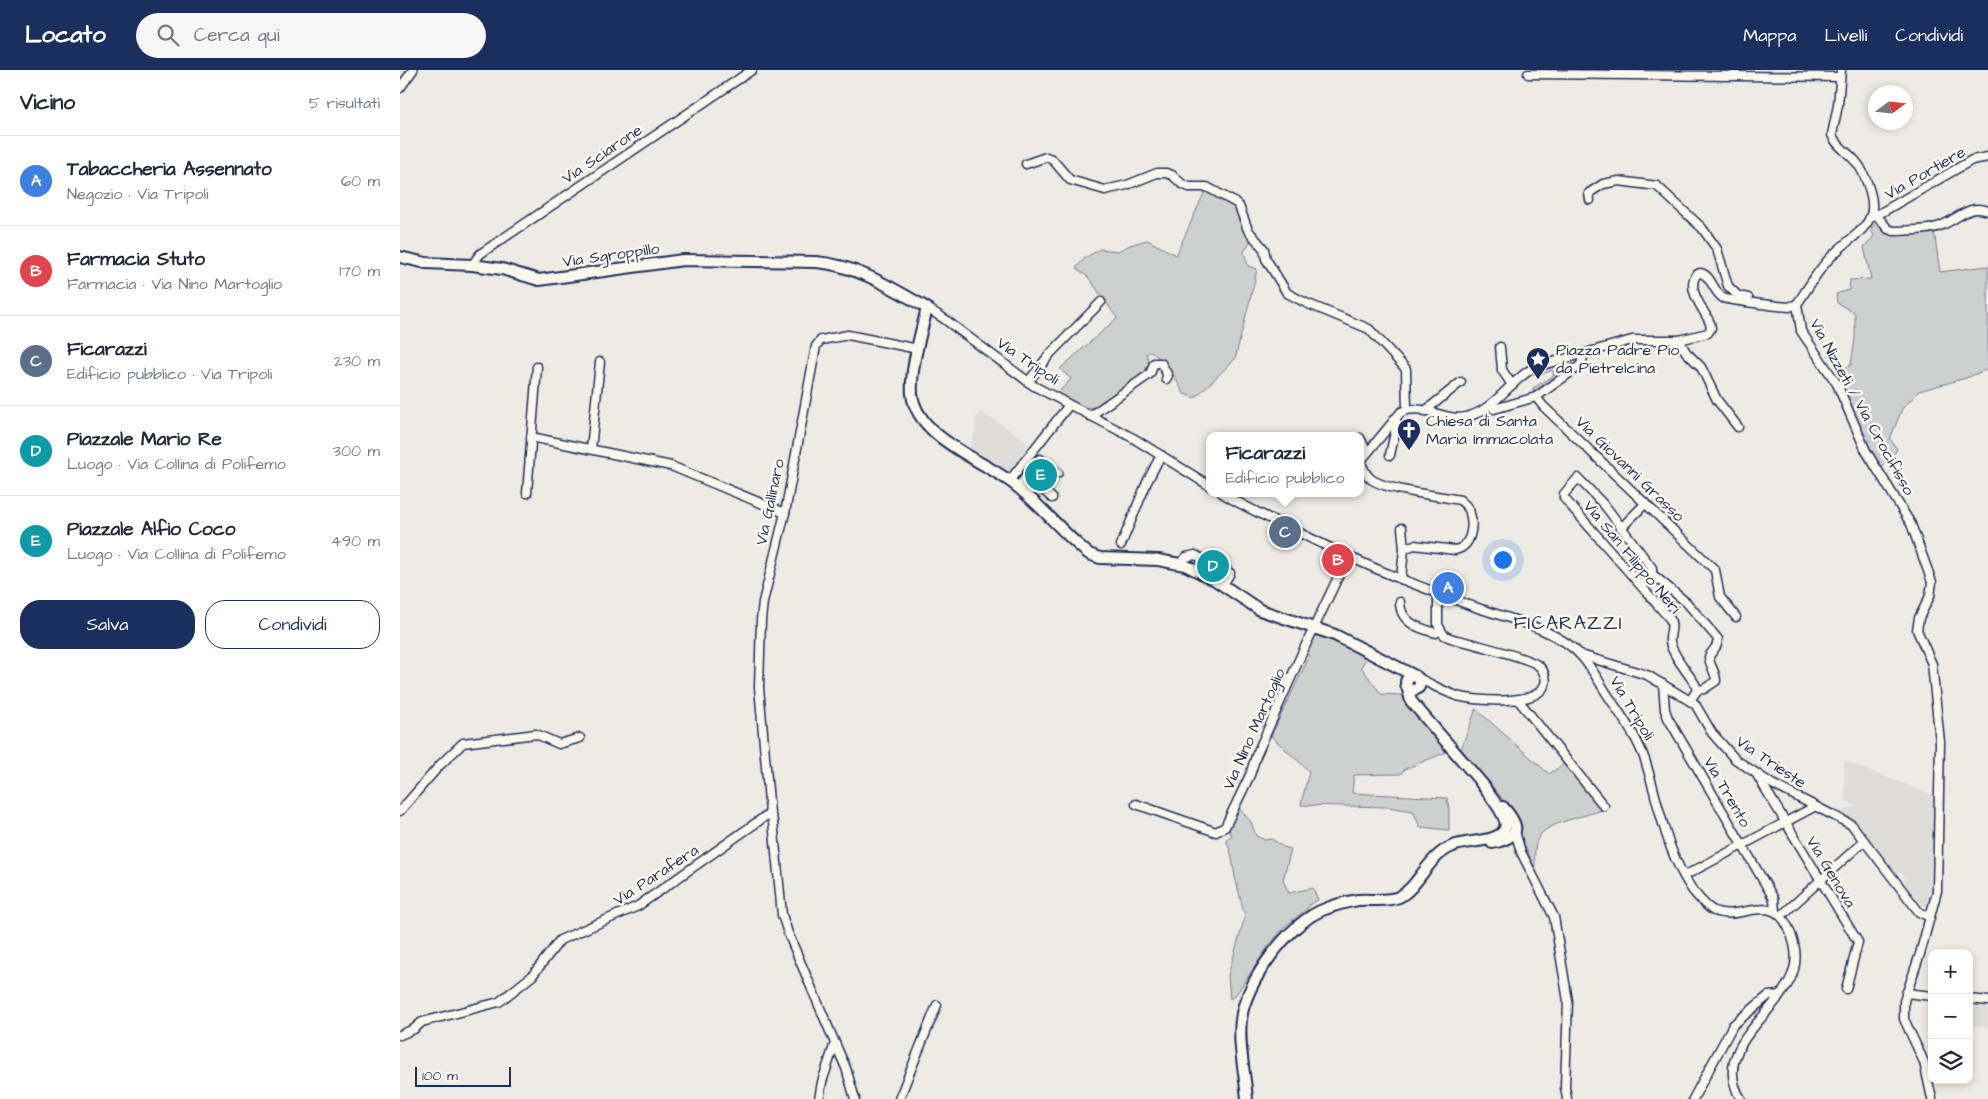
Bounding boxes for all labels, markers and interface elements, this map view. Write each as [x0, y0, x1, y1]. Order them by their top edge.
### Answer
search box [136, 13, 486, 58]
text: Locato [25, 18, 106, 52]
icon: search [154, 21, 182, 49]
text: Cerca qui [194, 22, 280, 49]
text: Mappa [1743, 23, 1797, 48]
text: Livelli [1825, 23, 1867, 48]
text: Condividi [1895, 23, 1963, 48]
north arrow [1868, 85, 1913, 130]
text: Vicino [20, 88, 75, 117]
text: 5 risultati [309, 92, 380, 114]
street label: Via Sciarone [558, 119, 647, 189]
street label: Via Portiere [1881, 141, 1970, 205]
text: Tabaccheria Assennato [67, 156, 272, 183]
text: A [31, 170, 41, 192]
text: 60 m [341, 170, 380, 192]
text: Negozio · Via Tripoli [67, 183, 208, 205]
street label: Via Sgroppillo [561, 237, 661, 274]
text: Farmacia Stuto [67, 246, 205, 273]
text: B [30, 260, 42, 282]
text: 170 m [339, 260, 380, 282]
text: Farmacia · Via Nino Martoglio [67, 273, 282, 295]
street label: Via Nizzeti / Via Crocifisso [1804, 315, 1920, 499]
street label: Via Tripoli [992, 332, 1064, 390]
text: Ficarazzi [67, 336, 147, 363]
place label: Piazza Padre Pio da Pietrelcina [1556, 339, 1679, 379]
place icon: Piazza Padre Pio da Pietrelcina [1525, 346, 1551, 380]
text: C [30, 350, 42, 372]
text: 230 m [334, 350, 380, 372]
text: Edificio pubblico · Via Tripoli [67, 363, 272, 385]
place label: Chiesa di Santa Maria Immacolata [1426, 410, 1553, 450]
street label: Via Giovanni Grasso [1571, 411, 1689, 527]
church icon: Chiesa di Santa Maria Immacolata [1396, 417, 1422, 451]
text: Piazzale Mario Re [67, 426, 222, 453]
popup [1206, 432, 1364, 497]
text: D [31, 440, 41, 462]
text: 300 m [333, 440, 380, 462]
text: Ficarazzi [1225, 440, 1305, 467]
text: Luogo · Via Collina di Polifemo [67, 453, 286, 475]
pin: E [1025, 456, 1057, 494]
street label: Via Gallinaro [750, 457, 790, 547]
text: Edificio pubblico [1225, 467, 1345, 489]
street label: Via San Filippo Neri [1578, 496, 1686, 619]
pin: C [1269, 513, 1301, 551]
text: Piazzale Alfio Coco [67, 516, 235, 543]
text: E [31, 530, 41, 552]
text: 490 m [331, 530, 380, 552]
pin: B [1322, 541, 1354, 579]
text: Luogo · Via Collina di Polifemo [67, 543, 286, 565]
pin: D [1197, 547, 1229, 585]
your location [1490, 547, 1516, 573]
pin: A [1432, 569, 1464, 607]
button: Salva [20, 600, 195, 649]
button: Condividi [205, 600, 380, 649]
district label: FICARAZZI [1513, 610, 1623, 637]
street label: Via Nino Martoglio [1217, 665, 1292, 794]
street label: Via Tripoli [1604, 672, 1660, 745]
street label: Via Trieste [1732, 731, 1811, 794]
street label: Via Trento [1698, 753, 1756, 831]
street label: Via Genova [1801, 832, 1861, 912]
street label: Via Parafera [609, 839, 703, 911]
map controls [1928, 949, 1973, 1084]
button: + [1928, 949, 1973, 994]
button: − [1928, 994, 1973, 1039]
button: layers [1928, 1039, 1973, 1084]
scale bar [415, 1064, 511, 1087]
text: 100 m [422, 1066, 458, 1086]

